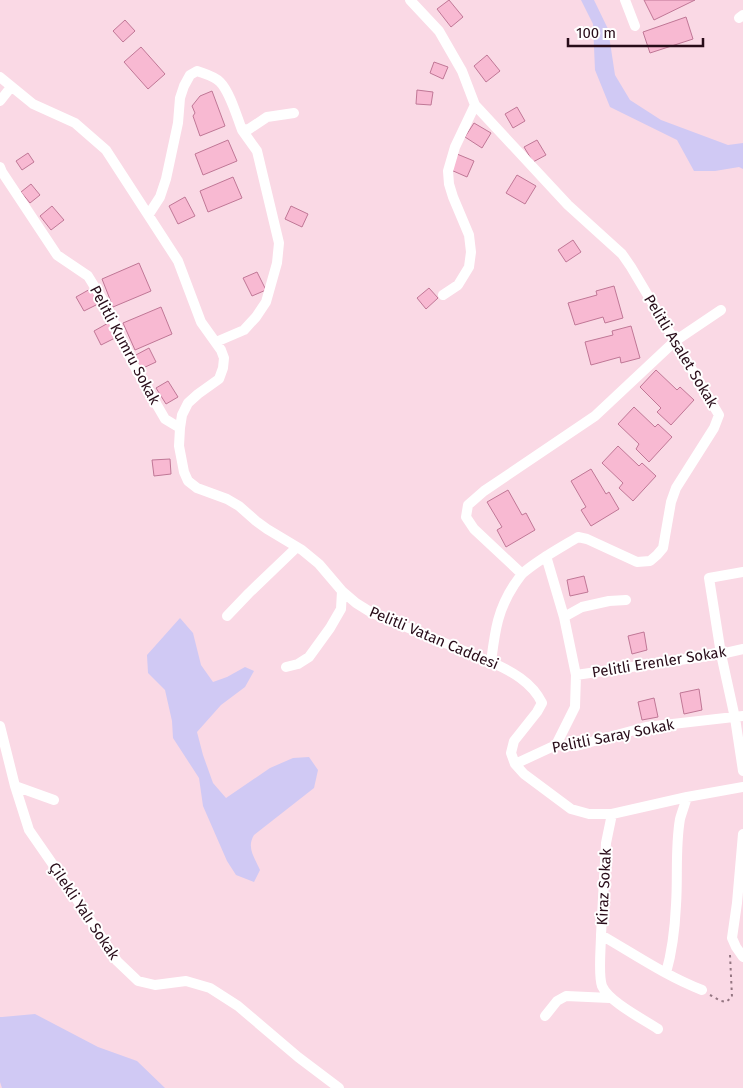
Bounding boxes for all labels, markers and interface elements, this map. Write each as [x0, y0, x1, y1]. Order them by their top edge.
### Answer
scale bar [568, 15, 703, 47]
text: 100 m [576, 24, 616, 42]
street label: Pelitli Kumru Sokak [86, 283, 164, 408]
street label: Pelitli Asalet Sokak [640, 291, 722, 411]
street label: Pelitli Vatan Caddesi [367, 603, 501, 673]
street label: Pelitli Erenler Sokak [591, 642, 728, 681]
street label: Pelitli Saray Sokak [550, 715, 676, 757]
street label: Kiraz Sokak [593, 848, 615, 926]
street label: Çilekli Yalı Sokak [45, 859, 123, 963]

